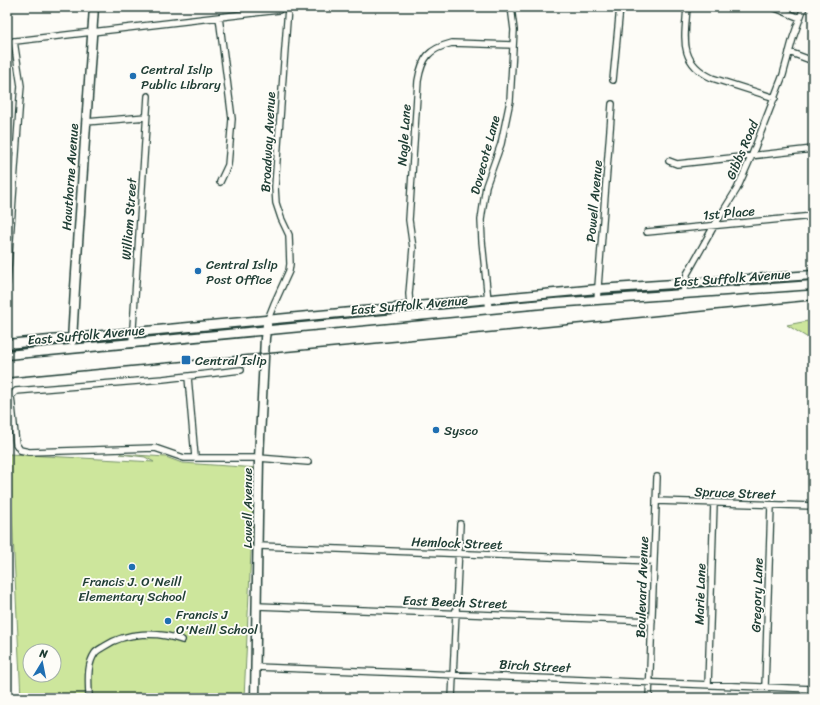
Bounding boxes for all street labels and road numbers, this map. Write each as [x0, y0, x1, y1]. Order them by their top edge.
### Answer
street label: Broadway Avenue [254, 91, 282, 193]
street label: Nagle Lane [390, 103, 418, 167]
street label: Dovecote Lane [463, 113, 507, 197]
street label: Gibbs Road [719, 116, 765, 183]
street label: Hawthorne Avenue [55, 123, 85, 231]
street label: Powell Avenue [579, 159, 609, 243]
street label: William Street [115, 176, 143, 261]
street label: 1st Place [702, 199, 756, 227]
street label: East Suffolk Avenue [673, 262, 791, 294]
street label: East Suffolk Avenue [350, 288, 468, 322]
street label: East Suffolk Avenue [27, 318, 145, 352]
street label: Lowell Avenue [236, 467, 259, 548]
street label: Spruce Street [694, 480, 777, 506]
street label: Hemlock Street [411, 530, 503, 556]
street label: Boulevard Avenue [629, 535, 655, 638]
street label: Gregory Lane [744, 557, 770, 633]
street label: Marie Lane [687, 562, 713, 625]
street label: East Beech Street [402, 589, 508, 615]
street label: Birch Street [499, 653, 572, 679]

